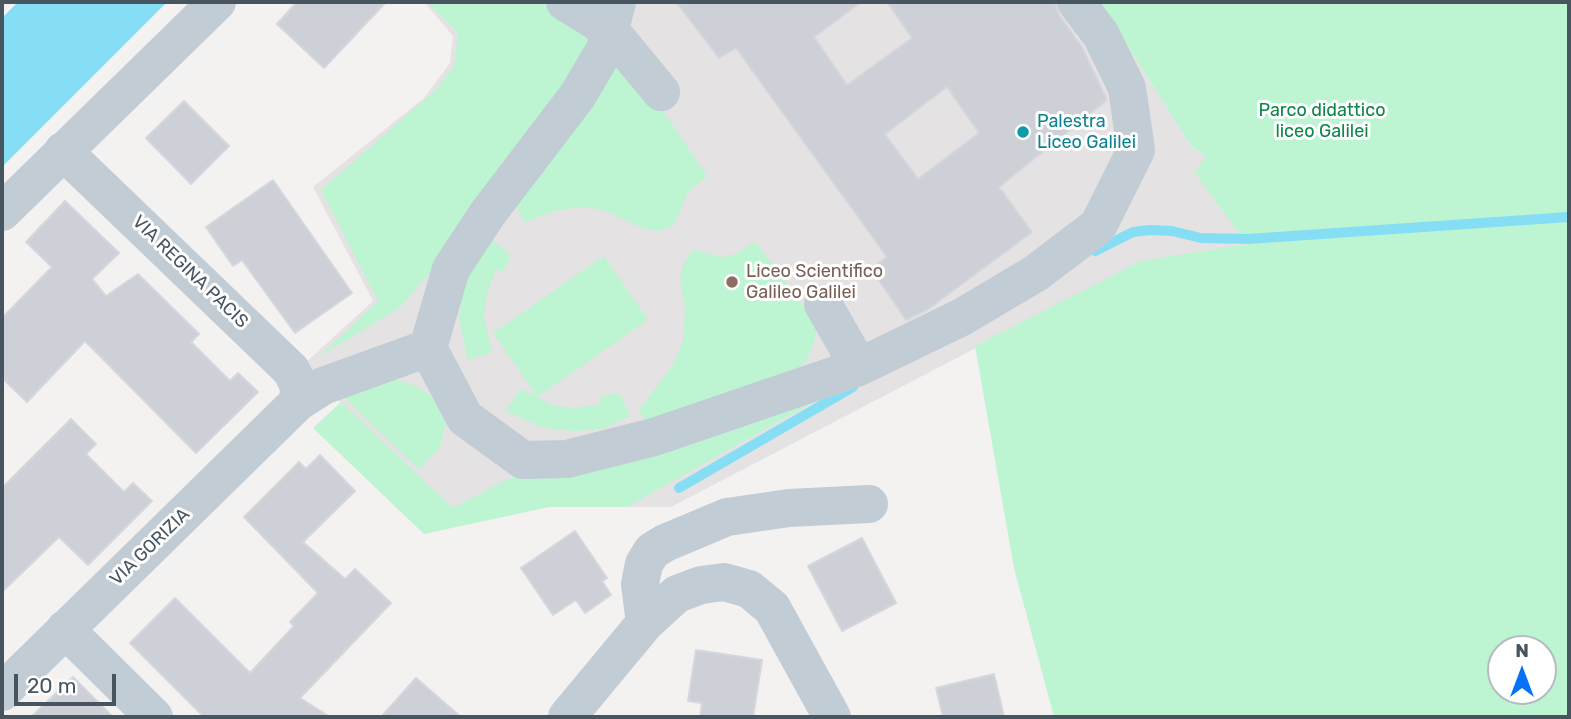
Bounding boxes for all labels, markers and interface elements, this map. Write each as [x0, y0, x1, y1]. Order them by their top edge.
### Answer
park label: Parco didattico liceo Galilei [1259, 100, 1385, 142]
place label: Palestra Liceo Galilei [1037, 111, 1136, 154]
marker: Palestra Liceo Galilei [1015, 124, 1031, 140]
street label: VIA REGINA PACIS [128, 211, 252, 333]
place label: Liceo Scientifico Galileo Galilei [746, 261, 883, 304]
marker: Liceo Scientifico Galileo Galilei [724, 274, 740, 290]
street label: VIA GORIZIA [106, 504, 194, 590]
north arrow [1487, 635, 1557, 705]
text: N [1515, 639, 1529, 662]
scale bar [18, 660, 119, 704]
text: 20 m [27, 673, 76, 698]

